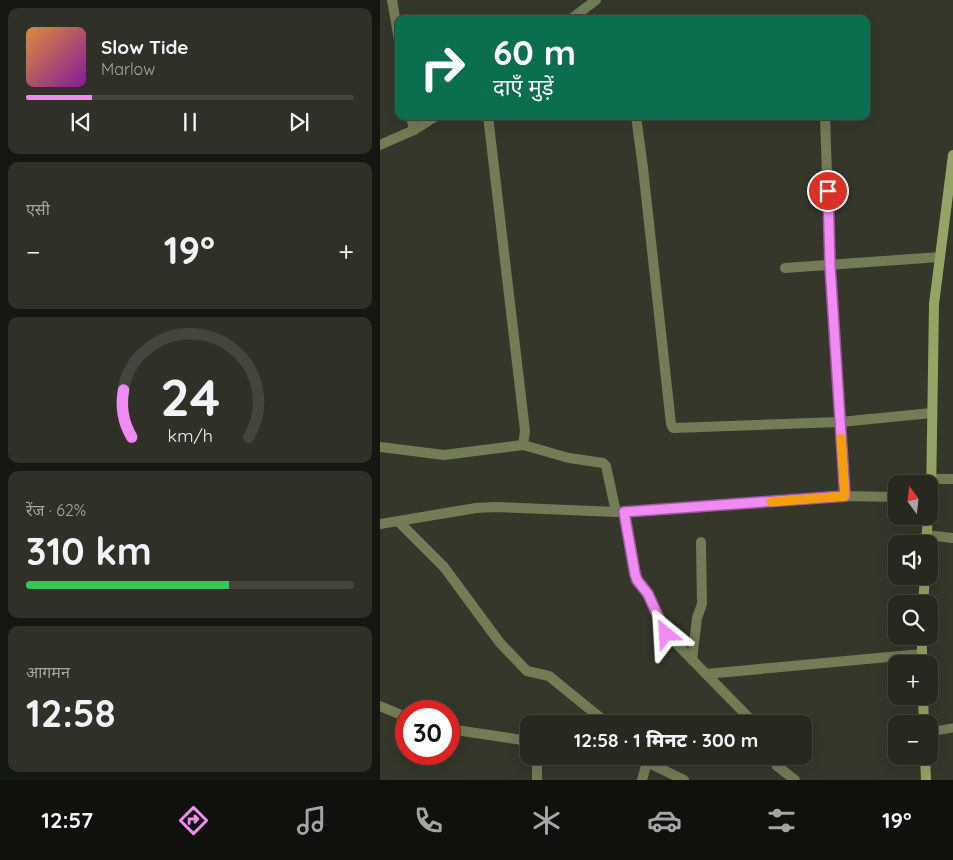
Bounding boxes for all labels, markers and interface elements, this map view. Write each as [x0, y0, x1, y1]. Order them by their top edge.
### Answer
text: 60 m [493, 30, 576, 74]
text: Slow Tide [101, 35, 189, 59]
icon: right [410, 35, 475, 100]
text: Marlow [101, 59, 155, 79]
text: दाएँ मुड़ें [493, 73, 553, 101]
icon: previous [67, 108, 95, 136]
icon: pause [176, 108, 204, 136]
icon: next [285, 108, 313, 136]
pin [807, 170, 849, 212]
icon: arrive [814, 177, 842, 205]
text: एसी [26, 199, 50, 219]
text: 19° [164, 226, 215, 274]
text: − [26, 234, 41, 269]
text: + [338, 234, 354, 269]
text: 24 [160, 364, 220, 429]
text: km/h [167, 424, 213, 446]
north arrow [888, 475, 938, 525]
map controls [888, 475, 938, 765]
text: रेंज · 62% [26, 500, 86, 520]
text: 310 km [26, 527, 152, 575]
button: sound [888, 535, 938, 585]
button: search [888, 595, 938, 645]
position arrow [639, 607, 691, 659]
button: + [888, 655, 938, 705]
text: आगमन [26, 662, 70, 682]
text: 12:58 [26, 689, 116, 737]
speed limit sign: 30 [395, 700, 460, 765]
button: − [888, 715, 938, 765]
text: 12:58 · 1 मिनट · 300 m [574, 728, 758, 752]
icon: directions [176, 803, 211, 838]
icon: music [294, 803, 329, 838]
icon: phone [411, 803, 446, 838]
icon: climate [529, 803, 564, 838]
icon: car [647, 803, 682, 838]
icon: filters [764, 803, 799, 838]
text: 12:57 [41, 806, 93, 834]
text: 19° [882, 806, 912, 834]

